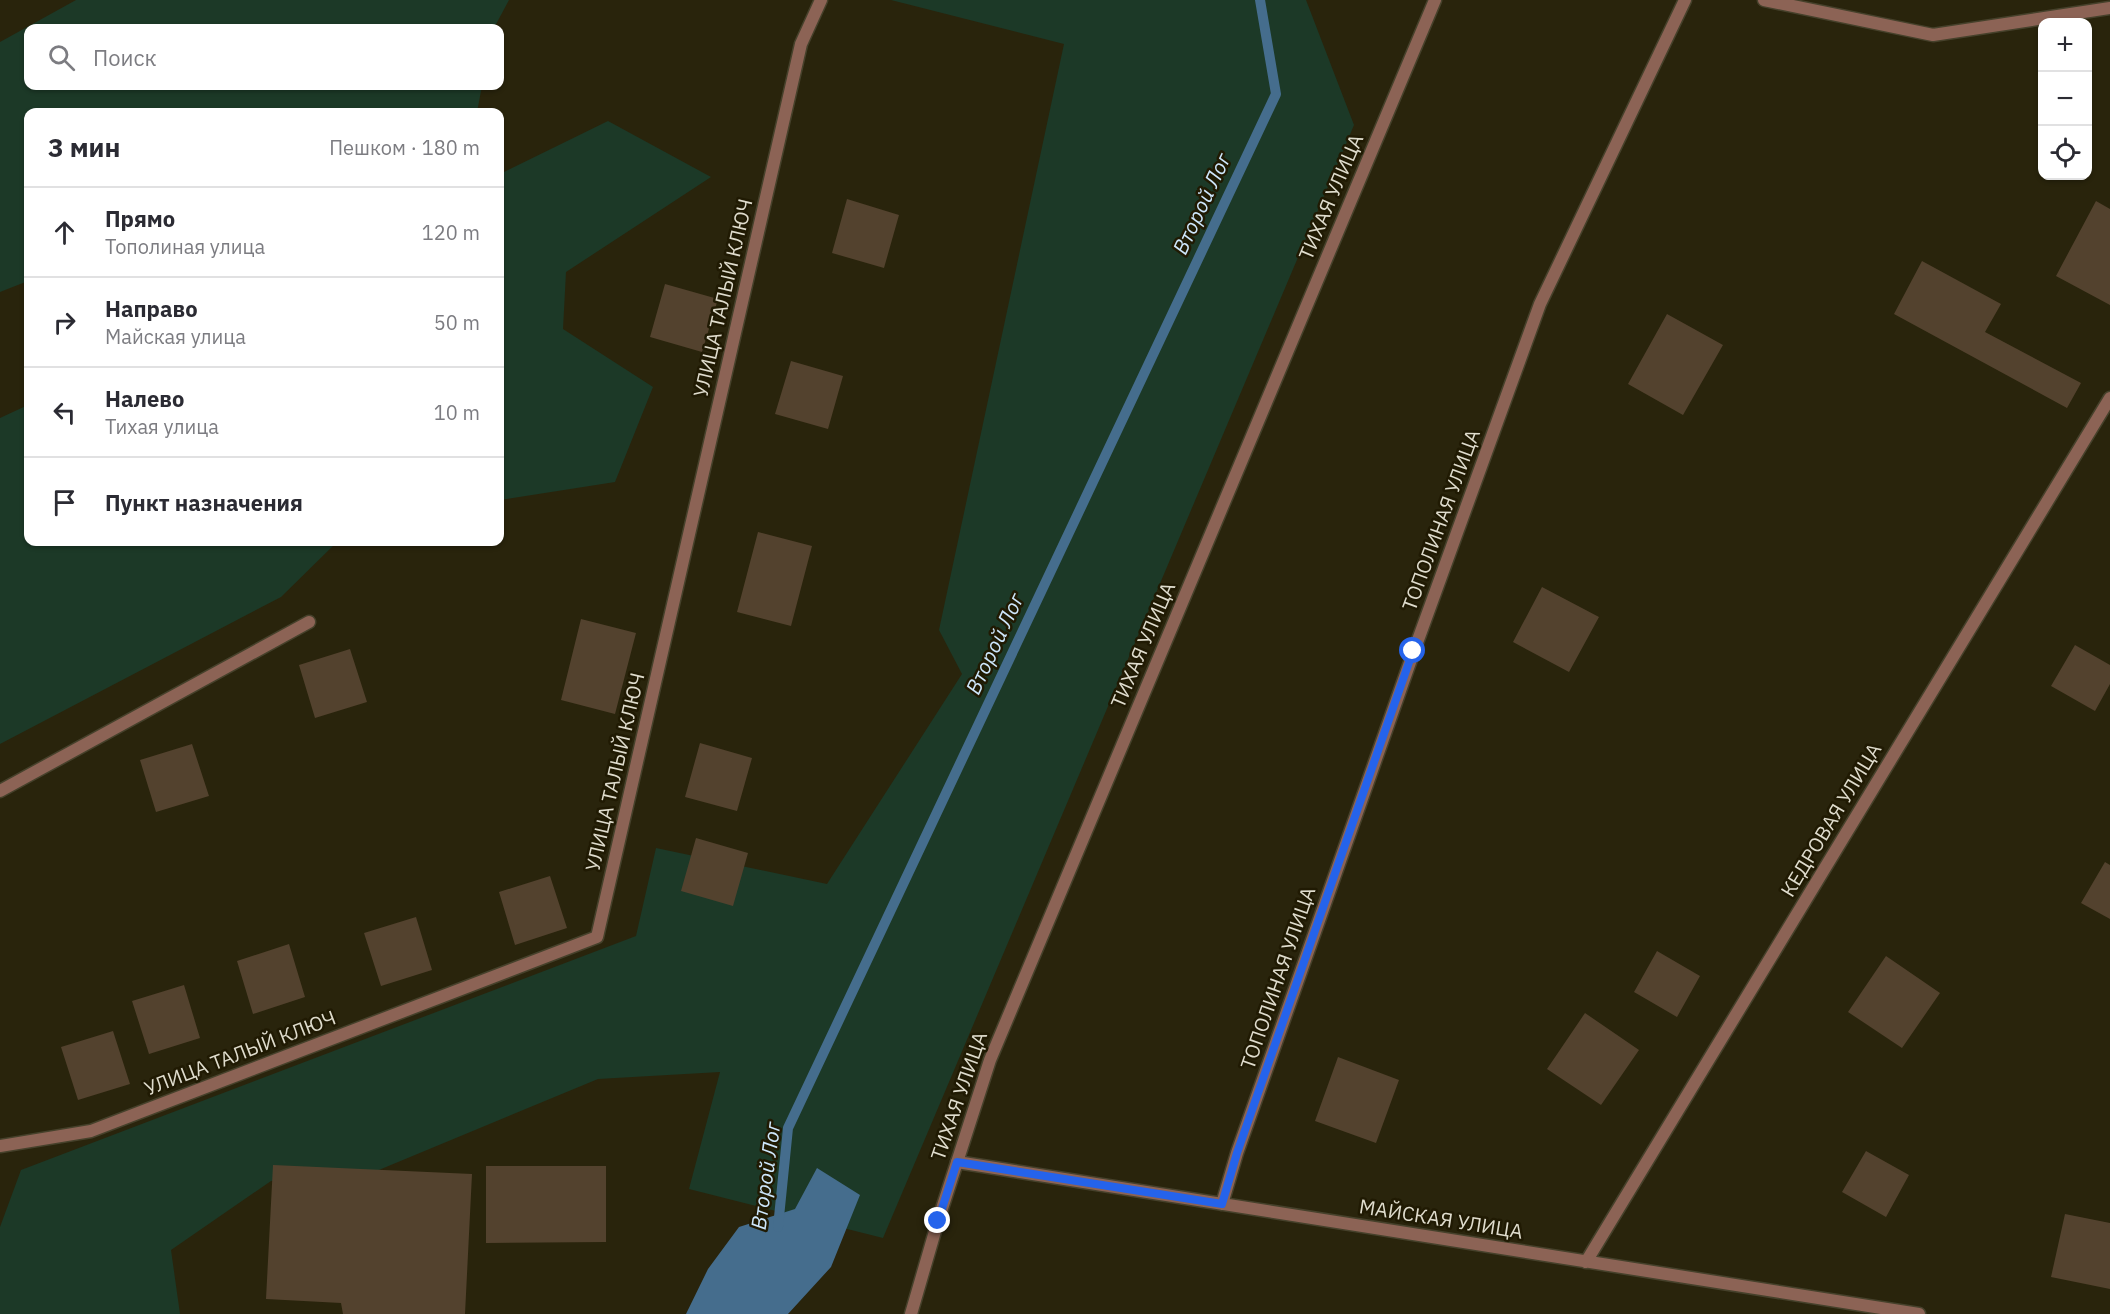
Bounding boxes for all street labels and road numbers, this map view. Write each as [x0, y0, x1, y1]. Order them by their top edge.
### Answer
street label: ТИХАЯ УЛИЦА [1292, 129, 1369, 264]
street label: УЛИЦА ТАЛЫЙ КЛЮЧ [687, 196, 758, 400]
street label: ТОПОЛИНАЯ УЛИЦА [1395, 425, 1486, 614]
street label: ТИХАЯ УЛИЦА [1104, 577, 1181, 712]
street label: УЛИЦА ТАЛЫЙ КЛЮЧ [579, 670, 650, 874]
street label: КЕДРОВАЯ УЛИЦА [1774, 738, 1887, 902]
street label: ТОПОЛИНАЯ УЛИЦА [1234, 883, 1321, 1073]
street label: УЛИЦА ТАЛЫЙ КЛЮЧ [140, 1004, 339, 1102]
street label: ТИХАЯ УЛИЦА [924, 1028, 993, 1164]
street label: МАЙСКАЯ УЛИЦА [1357, 1192, 1525, 1245]

